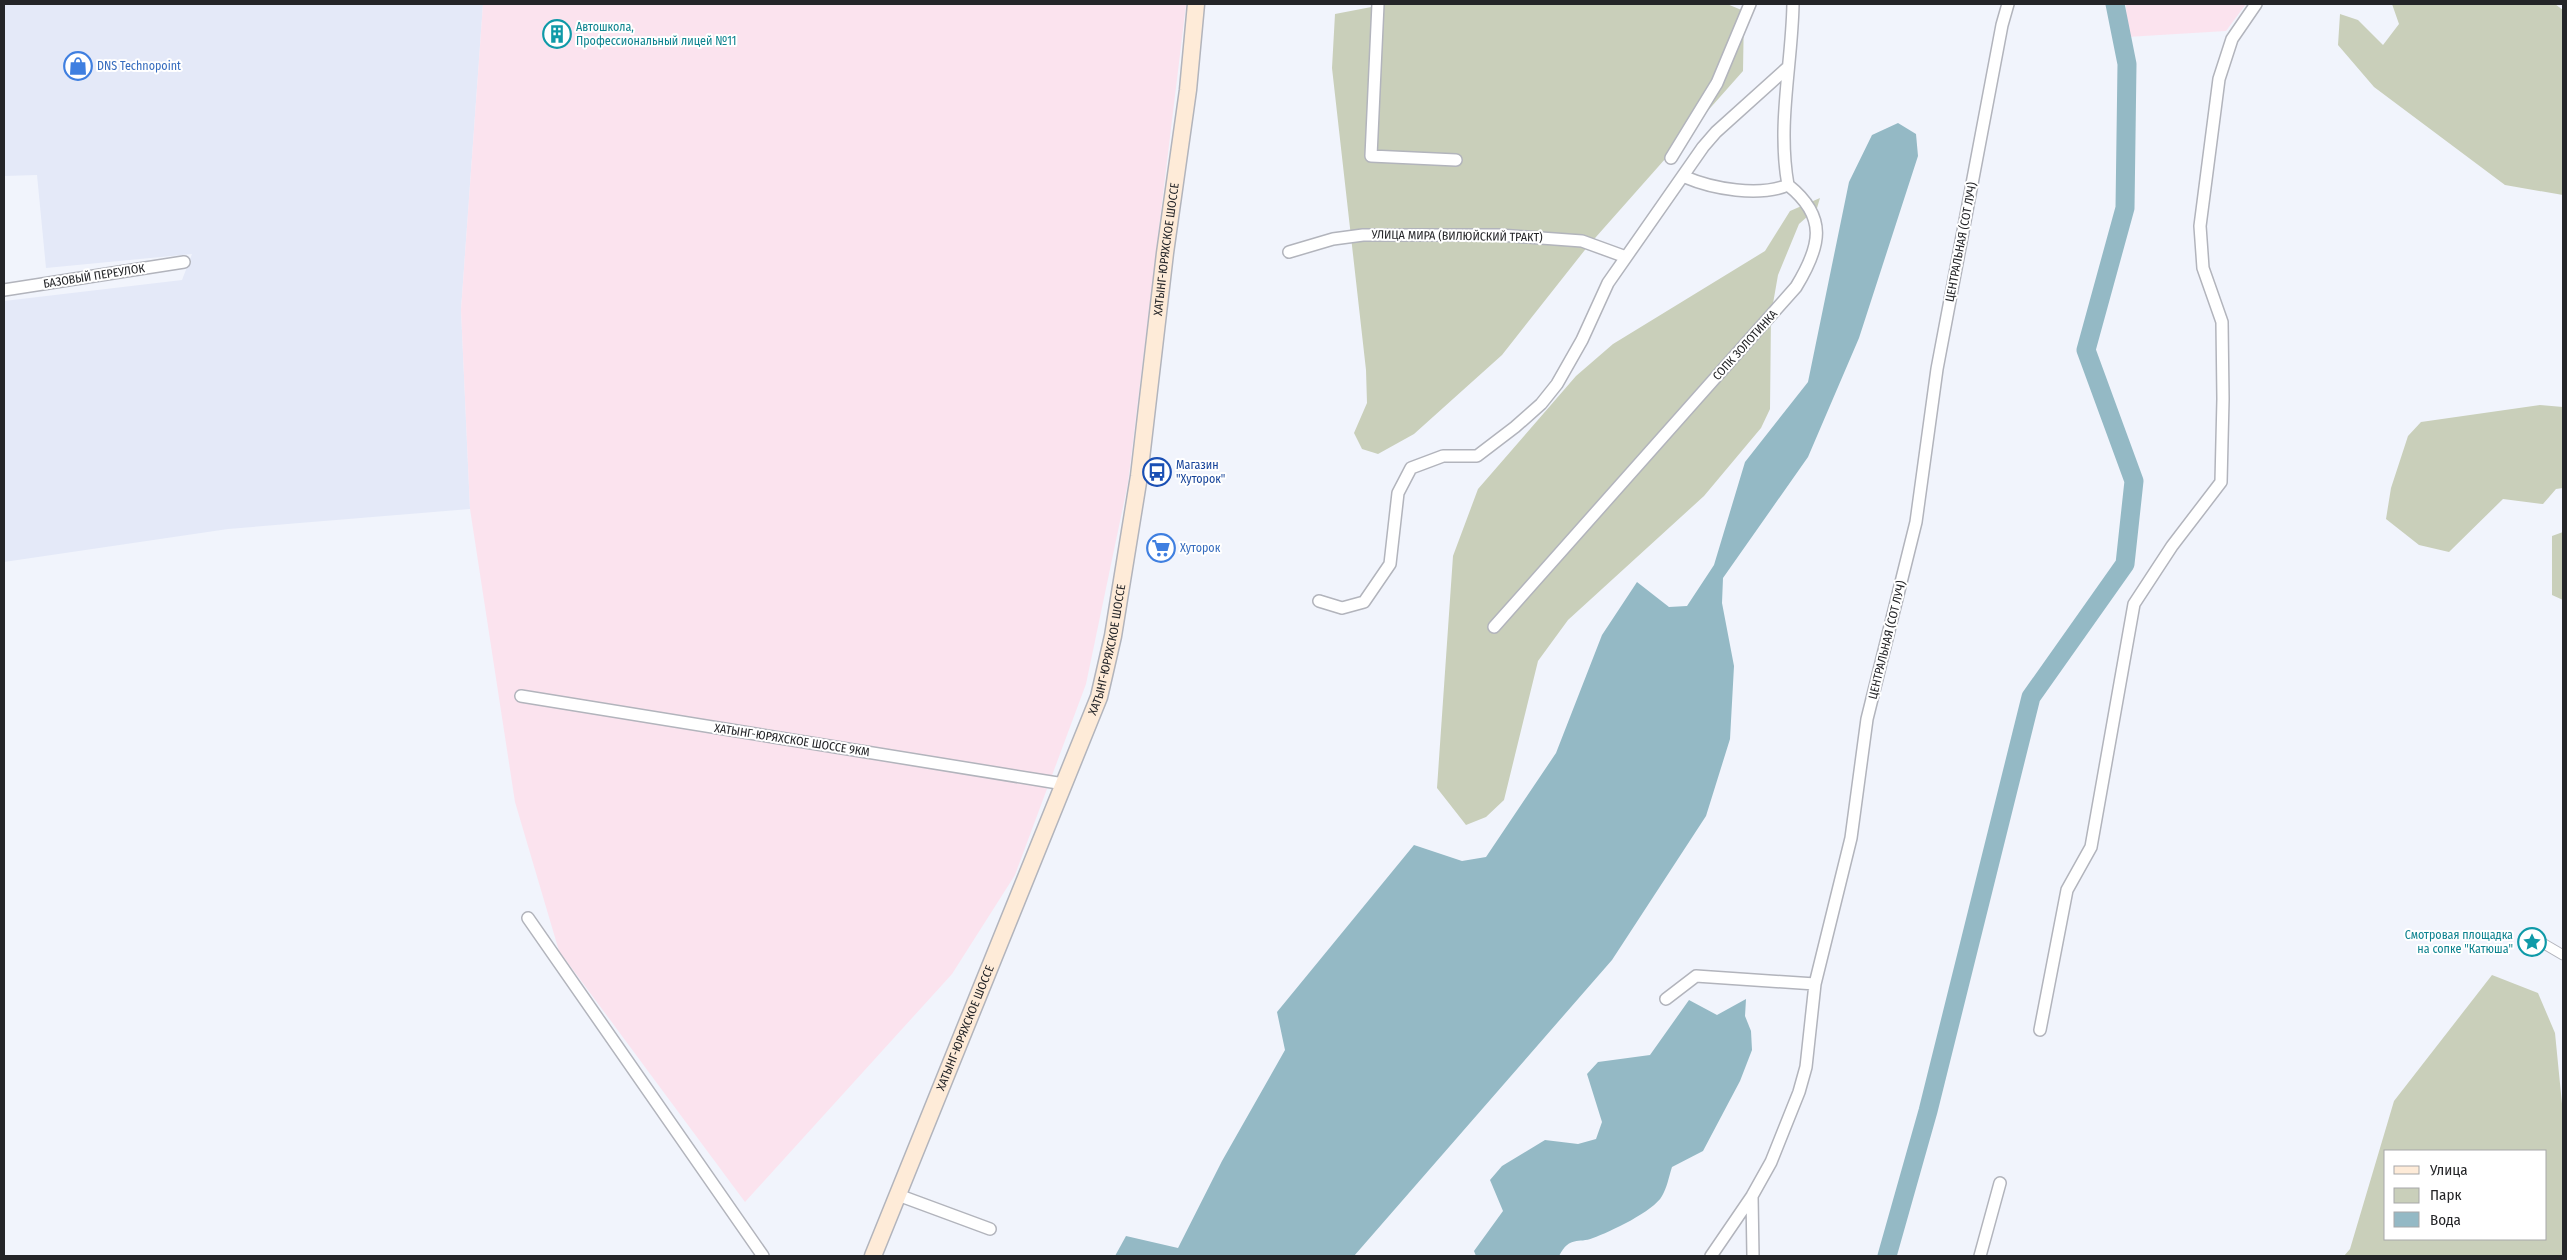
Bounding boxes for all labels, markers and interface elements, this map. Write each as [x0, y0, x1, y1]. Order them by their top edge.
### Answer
building icon: Автошкола, Профессиональный лицей №11 [542, 19, 572, 49]
place label: Автошкола, Профессиональный лицей №11 [576, 20, 736, 48]
shop icon: DNS Technopoint [63, 51, 93, 81]
place label: DNS Technopoint [97, 59, 181, 73]
street label: ЦЕНТРАЛЬНАЯ (СОТ ЛУЧ) [1943, 180, 1980, 303]
street label: ХАТЫНГ-ЮРЯХСКОЕ ШОССЕ [1151, 182, 1182, 316]
street label: УЛИЦА МИРА (ВИЛЮЙСКИЙ ТРАКТ) [1370, 226, 1543, 245]
street label: БАЗОВЫЙ ПЕРЕУЛОК [42, 260, 146, 291]
street label: СОПК ЗОЛОТИНКА [1710, 306, 1781, 383]
bus stop icon: Магазин "Хуторок" [1142, 457, 1172, 487]
place label: Магазин "Хуторок" [1176, 458, 1225, 486]
supermarket icon: Хуторок [1146, 533, 1176, 563]
place label: Хуторок [1180, 541, 1221, 555]
street label: ЦЕНТРАЛЬНАЯ (СОТ ЛУЧ) [1865, 579, 1909, 701]
street label: ХАТЫНГ-ЮРЯХСКОЕ ШОССЕ [1085, 583, 1128, 717]
street label: ХАТЫНГ-ЮРЯХСКОЕ ШОССЕ 9КМ [713, 721, 871, 759]
place icon: Смотровая площадка на сопке "Катюша" [2517, 927, 2547, 957]
place label: Смотровая площадка на сопке "Катюша" [2405, 928, 2513, 956]
street label: ХАТЫНГ-ЮРЯХСКОЕ ШОССЕ [934, 963, 997, 1093]
legend [2384, 1150, 2547, 1240]
text: Улица [2429, 1161, 2468, 1179]
text: Парк [2430, 1186, 2461, 1204]
text: Вода [2430, 1211, 2461, 1229]

